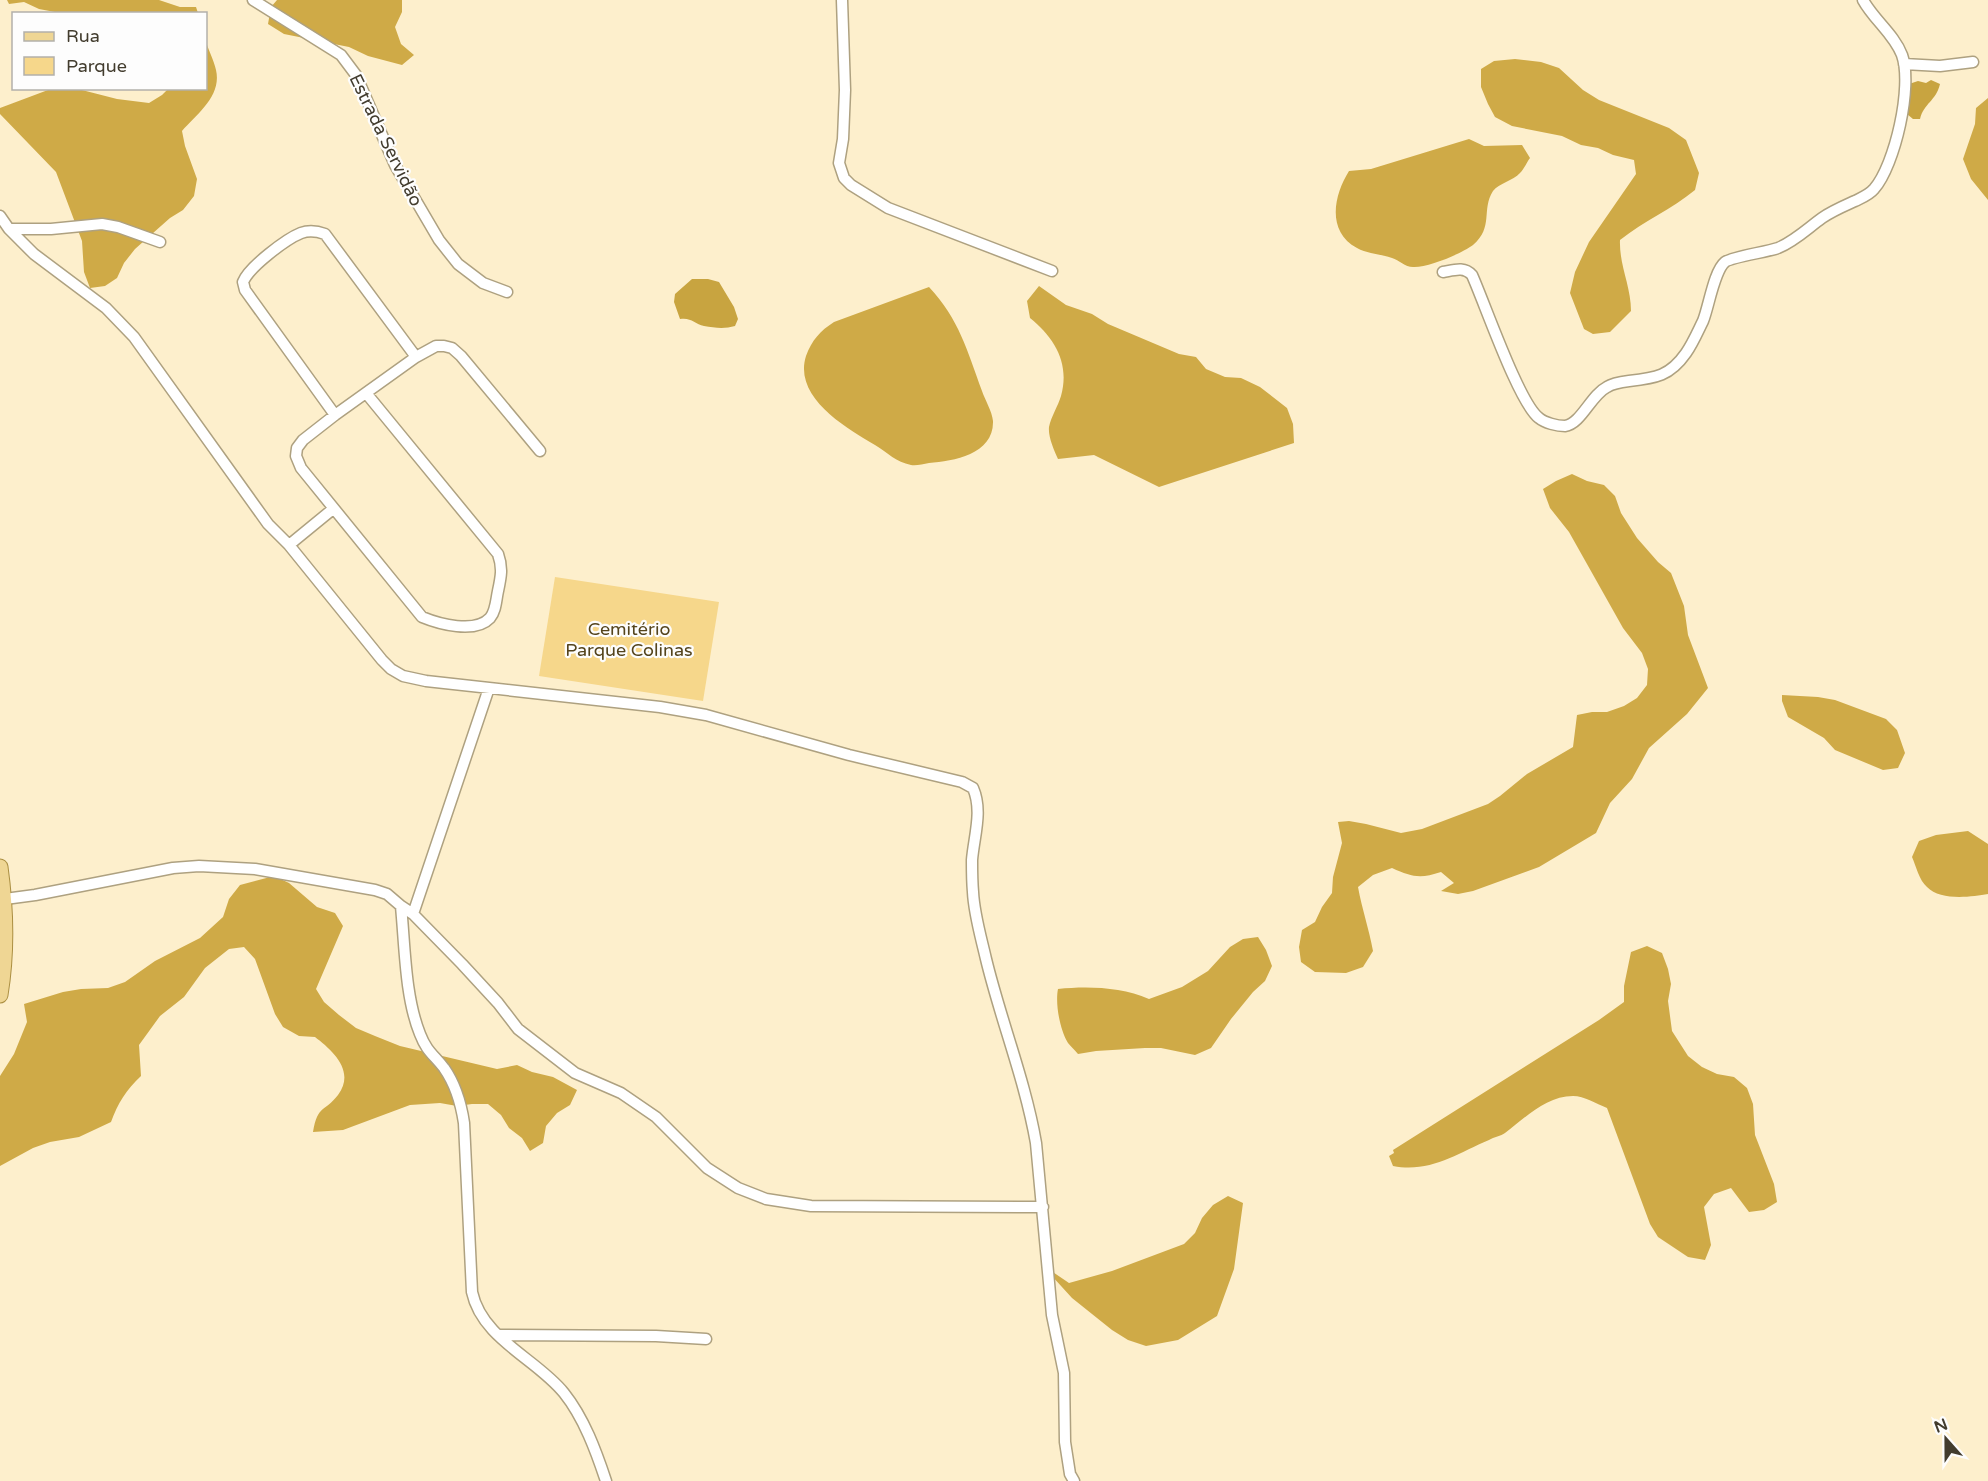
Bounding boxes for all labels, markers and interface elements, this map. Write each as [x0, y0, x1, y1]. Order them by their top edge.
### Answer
legend [12, 12, 207, 90]
text: Rua [66, 25, 100, 47]
text: Parque [66, 55, 127, 77]
street label: Estrada Servidão [344, 70, 428, 210]
park label: Cemitério Parque Colinas [565, 618, 693, 661]
north arrow [1916, 1409, 1976, 1469]
text: N [1931, 1414, 1951, 1438]

